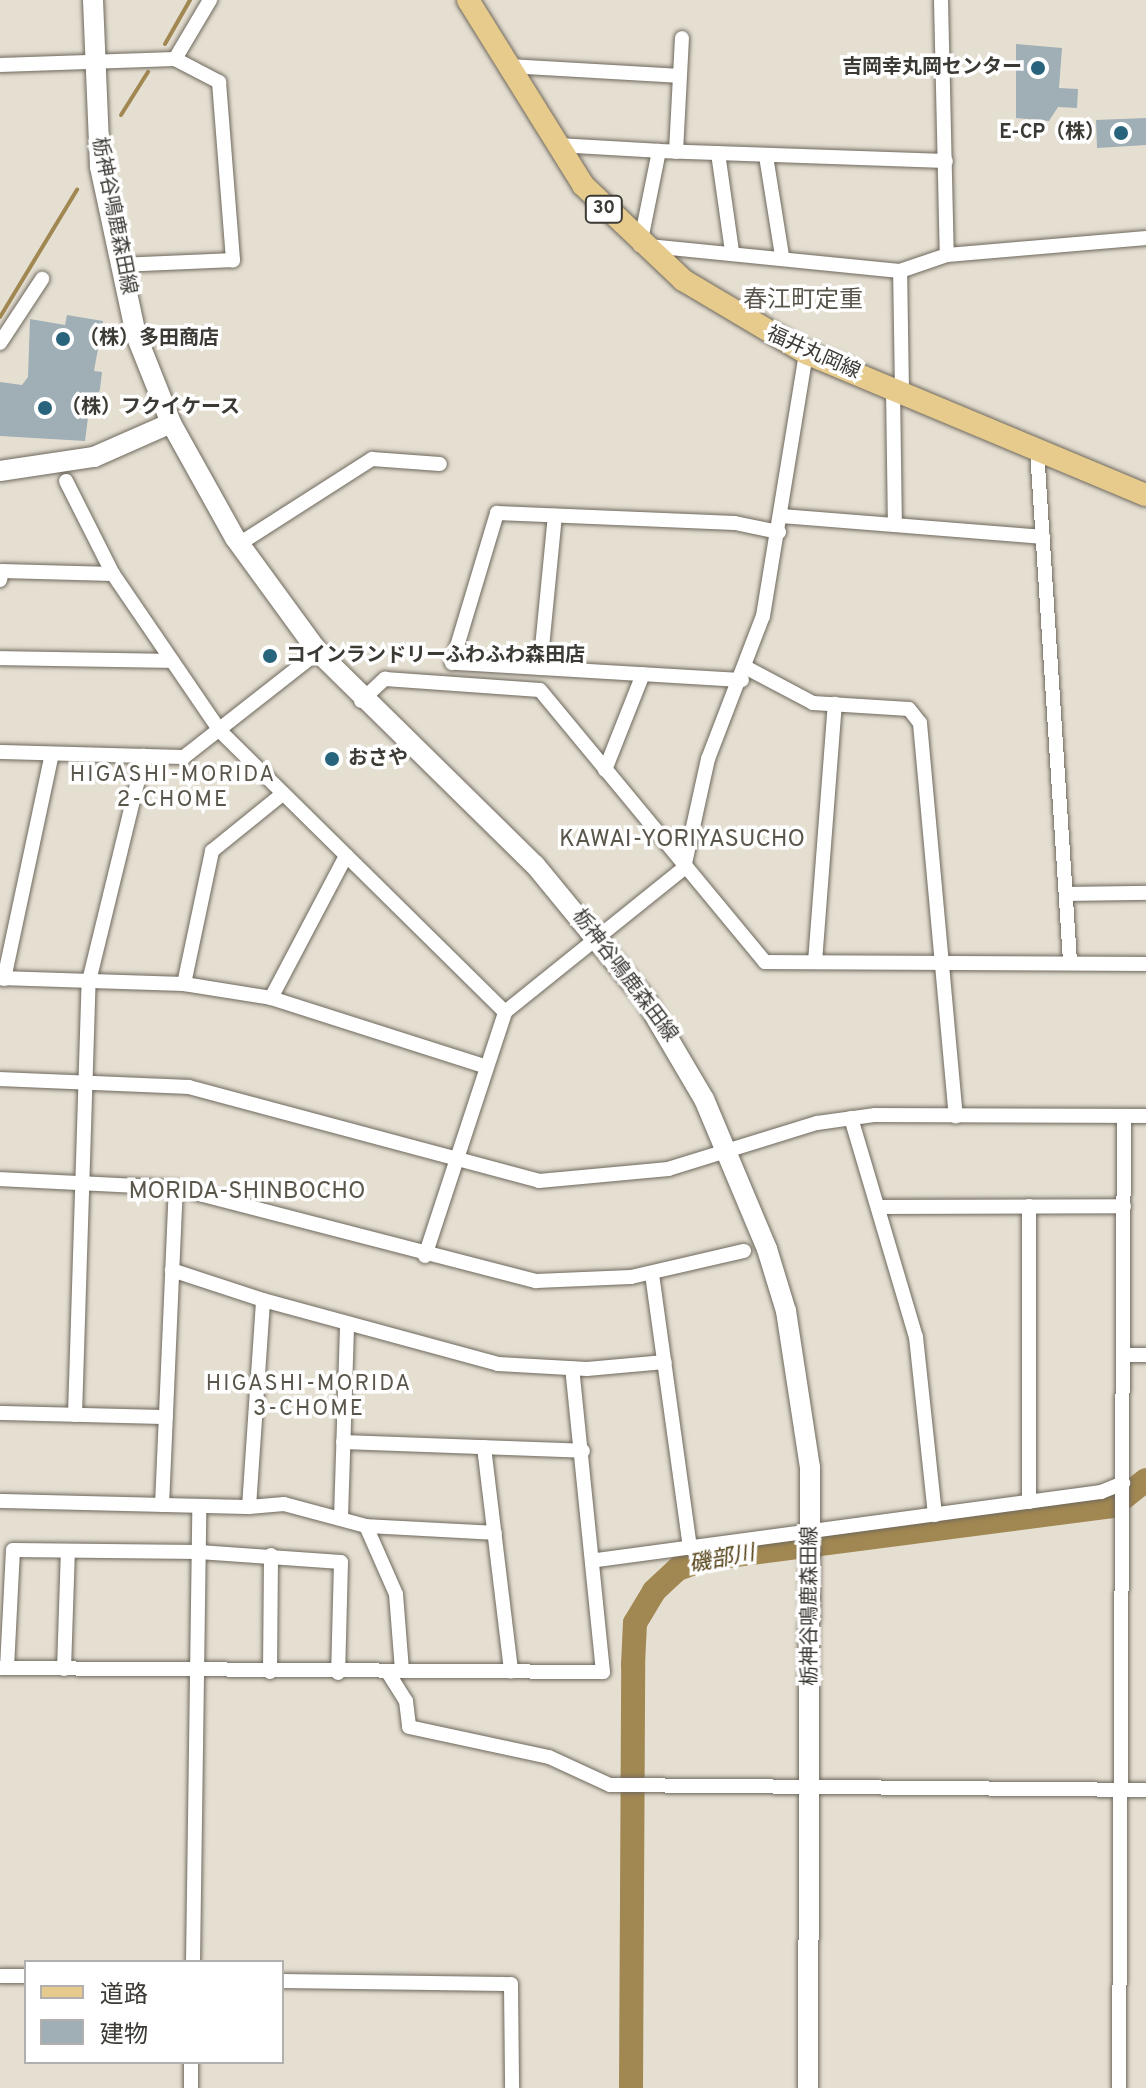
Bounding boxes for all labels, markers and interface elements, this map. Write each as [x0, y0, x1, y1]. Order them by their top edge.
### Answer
place label: 吉岡幸丸岡センター [842, 56, 1022, 80]
marker: 吉岡幸丸岡センター [1029, 59, 1047, 77]
place label: E-CP（株） [999, 121, 1105, 145]
marker: E-CP（株） [1112, 124, 1130, 142]
street label: 栃神谷鳴鹿森田線 [86, 135, 140, 297]
road number: 30 [584, 195, 624, 223]
district label: 春江町定重 [743, 288, 863, 316]
street label: 福井丸岡線 [762, 323, 864, 385]
place label: （株）多田商店 [79, 327, 219, 351]
marker: （株）多田商店 [54, 330, 72, 348]
place label: （株）フクイケース [61, 396, 241, 420]
marker: （株）フクイケース [36, 399, 54, 417]
place label: コインランドリーふわふわ森田店 [286, 644, 586, 668]
marker: コインランドリーふわふわ森田店 [261, 647, 279, 665]
place label: おさや [348, 747, 408, 771]
marker: おさや [323, 750, 341, 768]
district label: HIGASHI-MORIDA 2-CHOME [70, 762, 276, 814]
district label: KAWAI-YORIYASUCHO [542, 827, 822, 855]
street label: 栃神谷鳴鹿森田線 [566, 905, 682, 1047]
district label: MORIDA-SHINBOCHO [112, 1179, 382, 1207]
district label: HIGASHI-MORIDA 3-CHOME [206, 1371, 412, 1422]
street label: 栃神谷鳴鹿森田線 [799, 1526, 823, 1686]
water label: 磯部川 [687, 1541, 757, 1579]
legend [24, 1960, 284, 2064]
text: 道路 [100, 1981, 148, 2011]
text: 建物 [100, 2021, 148, 2051]

